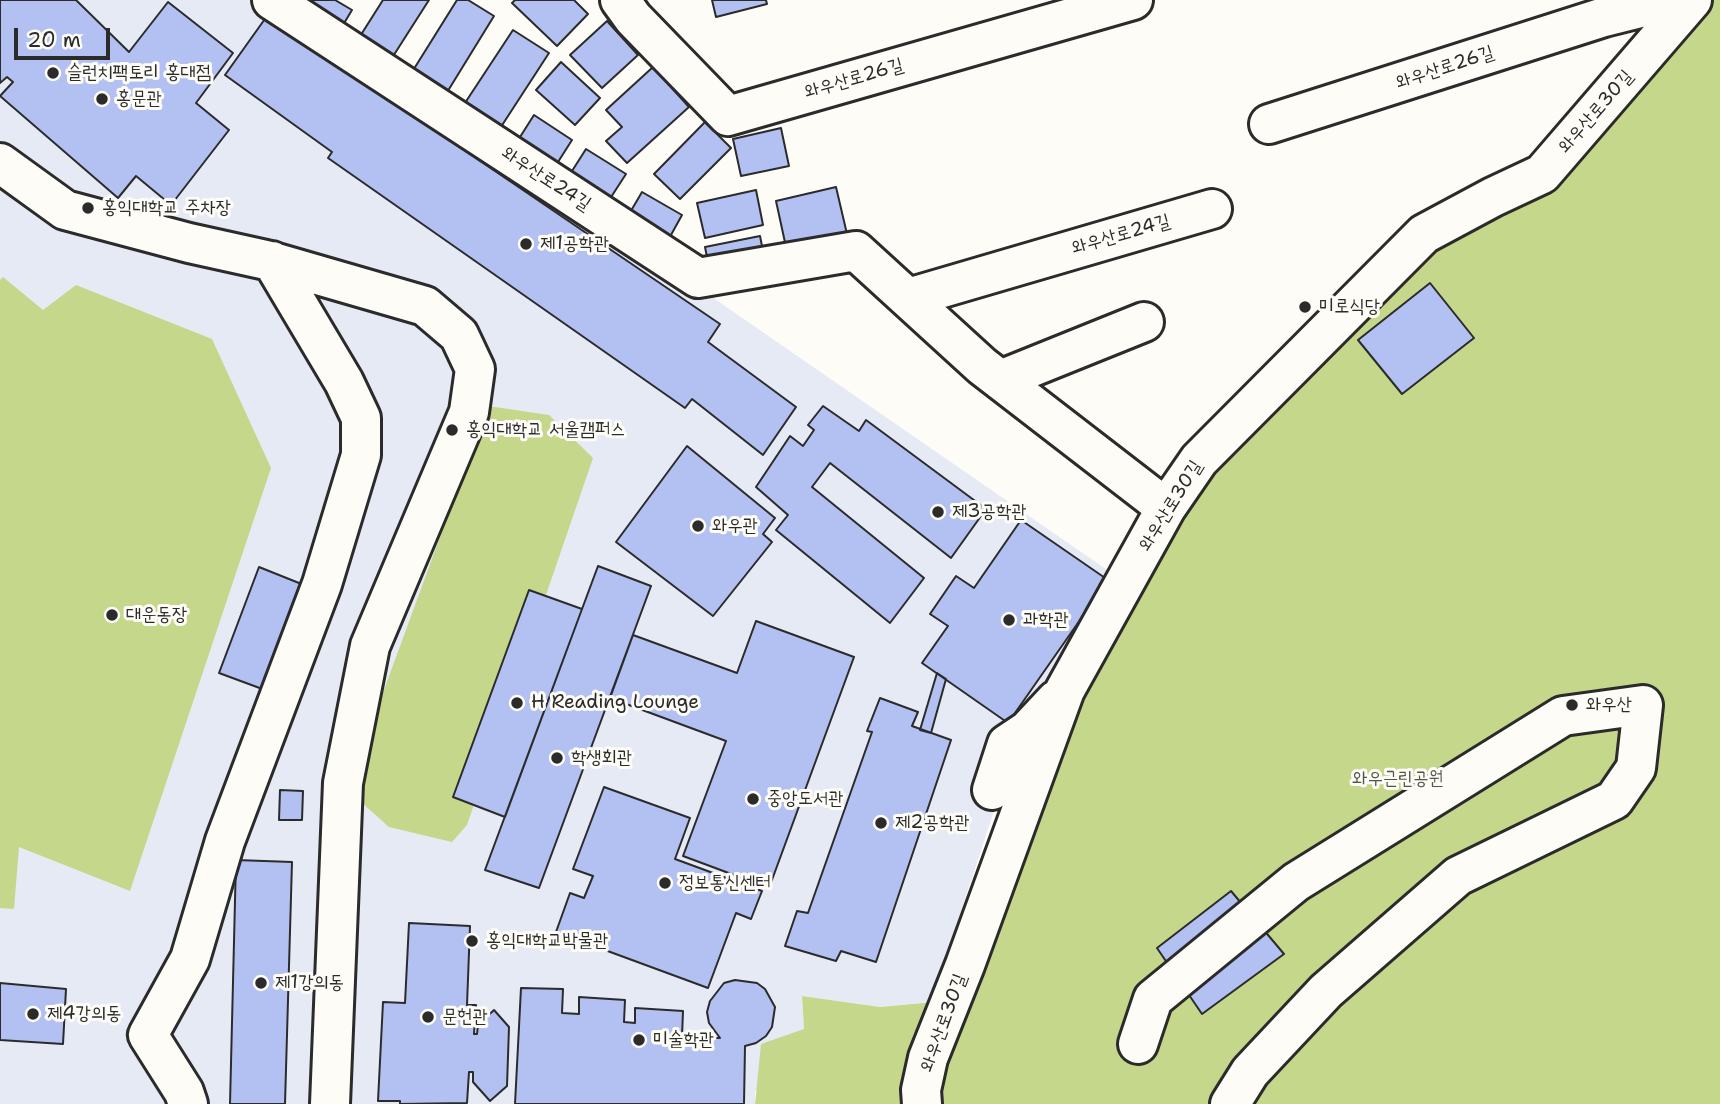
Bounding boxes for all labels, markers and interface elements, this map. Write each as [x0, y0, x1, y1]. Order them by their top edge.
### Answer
scale bar [18, 14, 114, 58]
text: 20 m [27, 26, 81, 54]
street label: 와우산로26길 [1393, 41, 1497, 95]
street label: 와우산로26길 [802, 54, 906, 104]
place label: 슬런치팩토리 홍대점 [67, 62, 211, 84]
marker: 슬런치팩토리 홍대점 [45, 65, 61, 81]
street label: 와우산로30길 [1554, 66, 1638, 158]
place label: 홍문관 [116, 88, 162, 110]
marker: 홍문관 [94, 91, 110, 107]
street label: 와우산로24길 [497, 142, 595, 216]
place label: 홍익대학교 주차장 [102, 197, 231, 219]
marker: 홍익대학교 주차장 [80, 200, 96, 216]
street label: 와우산로24길 [1069, 210, 1173, 260]
place label: 제1공학관 [540, 233, 609, 255]
marker: 제1공학관 [518, 236, 534, 252]
place label: 미로식당 [1319, 296, 1380, 318]
marker: 미로식당 [1297, 299, 1313, 315]
place label: 홍익대학교 서울캠퍼스 [466, 419, 625, 441]
marker: 홍익대학교 서울캠퍼스 [444, 422, 460, 438]
street label: 와우산로30길 [1134, 456, 1208, 556]
place label: 제3공학관 [952, 501, 1026, 523]
marker: 제3공학관 [930, 504, 946, 520]
place label: 와우관 [712, 515, 758, 537]
marker: 와우관 [690, 518, 706, 534]
place label: 대운동장 [126, 604, 187, 626]
marker: 대운동장 [104, 607, 120, 623]
place label: 과학관 [1023, 609, 1069, 631]
marker: 과학관 [1001, 612, 1017, 628]
place label: H Reading Lounge [531, 692, 699, 714]
place label: 와우산 [1586, 694, 1632, 716]
marker: H Reading Lounge [509, 695, 525, 711]
marker: 와우산 [1564, 697, 1580, 713]
place label: 학생회관 [571, 747, 632, 769]
marker: 학생회관 [549, 750, 565, 766]
park label: 와우근린공원 [1352, 768, 1444, 790]
place label: 중앙도서관 [767, 788, 843, 810]
marker: 중앙도서관 [745, 791, 761, 807]
place label: 제2공학관 [895, 812, 969, 834]
marker: 제2공학관 [873, 815, 889, 831]
place label: 정보통신센터 [679, 872, 771, 894]
marker: 정보통신센터 [657, 875, 673, 891]
place label: 홍익대학교박물관 [486, 930, 608, 952]
marker: 홍익대학교박물관 [464, 933, 480, 949]
street label: 와우산로30길 [916, 971, 972, 1075]
place label: 제1강의동 [275, 972, 344, 994]
marker: 제1강의동 [253, 975, 269, 991]
place label: 제4강의동 [47, 1003, 121, 1025]
marker: 제4강의동 [25, 1006, 41, 1022]
place label: 문헌관 [442, 1006, 488, 1028]
marker: 문헌관 [420, 1009, 436, 1025]
place label: 미술학관 [653, 1029, 714, 1051]
marker: 미술학관 [631, 1032, 647, 1048]

